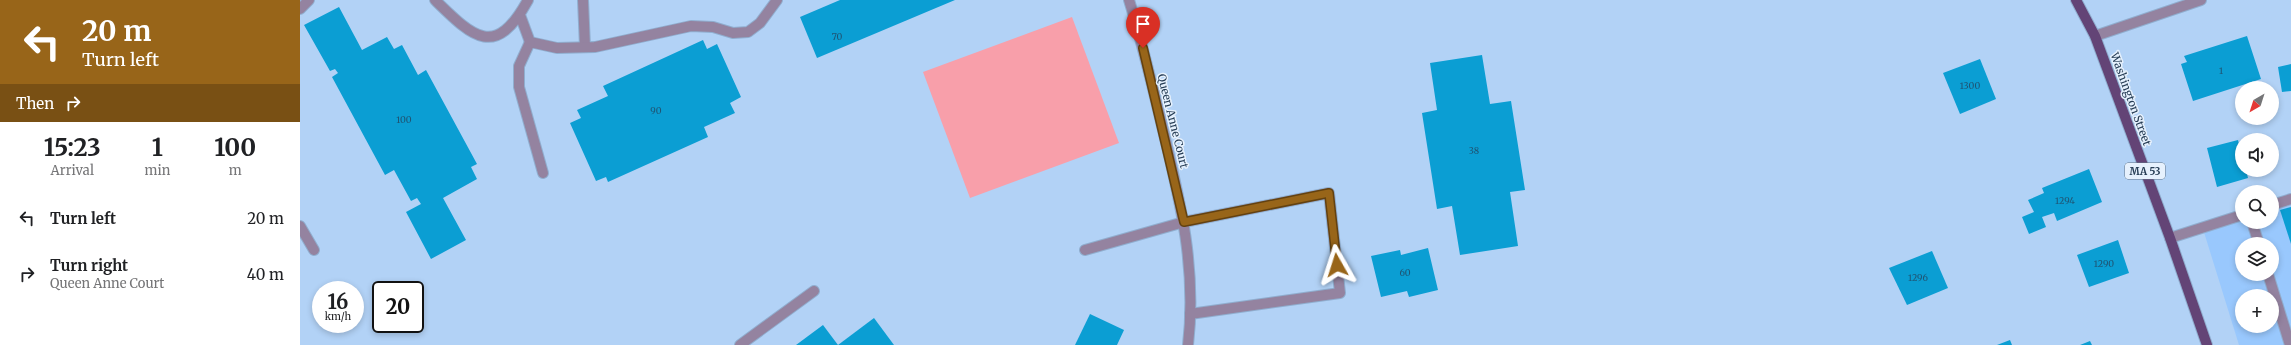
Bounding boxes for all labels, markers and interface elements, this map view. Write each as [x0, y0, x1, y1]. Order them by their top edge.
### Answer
pin [1126, 7.0, 1160, 48]
text: 20 m [82, 13, 151, 49]
icon: arrive [1132, 13, 1154, 35]
icon: left [16, 16, 68, 68]
house number: 70 [832, 31, 843, 42]
text: Turn left [82, 48, 159, 71]
street label: Washington Street [2107, 49, 2155, 148]
house number: 1 [2219, 65, 2223, 76]
street label: Queen Anne Court [1154, 72, 1192, 170]
house number: 1300 [1960, 80, 1980, 91]
north arrow [2235, 81, 2279, 125]
map controls [2235, 81, 2279, 333]
icon: right [62, 92, 84, 114]
text: Then [16, 94, 54, 113]
house number: 90 [650, 105, 662, 116]
house number: 100 [396, 114, 412, 125]
text: 15:23 [44, 132, 101, 163]
text: 1 [152, 132, 163, 163]
text: 100 [214, 132, 256, 163]
button: sound [2235, 133, 2279, 177]
house number: 38 [1469, 145, 1479, 156]
text: Arrival [51, 162, 94, 179]
text: min [145, 162, 170, 179]
text: m [229, 162, 242, 179]
road number: MA 53 [2125, 163, 2165, 179]
button: search [2235, 185, 2279, 229]
house number: 1294 [2055, 195, 2075, 206]
icon: left [16, 207, 38, 229]
text: Turn left [50, 209, 116, 228]
text: 20 m [247, 209, 284, 228]
button: layers [2235, 237, 2279, 281]
position arrow [1316, 244, 1358, 286]
text: Turn right [50, 256, 128, 275]
house number: 1290 [2094, 258, 2114, 269]
icon: right [16, 263, 38, 285]
text: 40 m [247, 265, 284, 284]
house number: 60 [1399, 267, 1411, 278]
house number: 1296 [1908, 272, 1929, 283]
text: Queen Anne Court [50, 275, 164, 292]
speed limit sign: 20 [372, 281, 424, 333]
text: 16 [328, 289, 348, 314]
button: + [2235, 289, 2279, 333]
text: km/h [325, 310, 351, 323]

